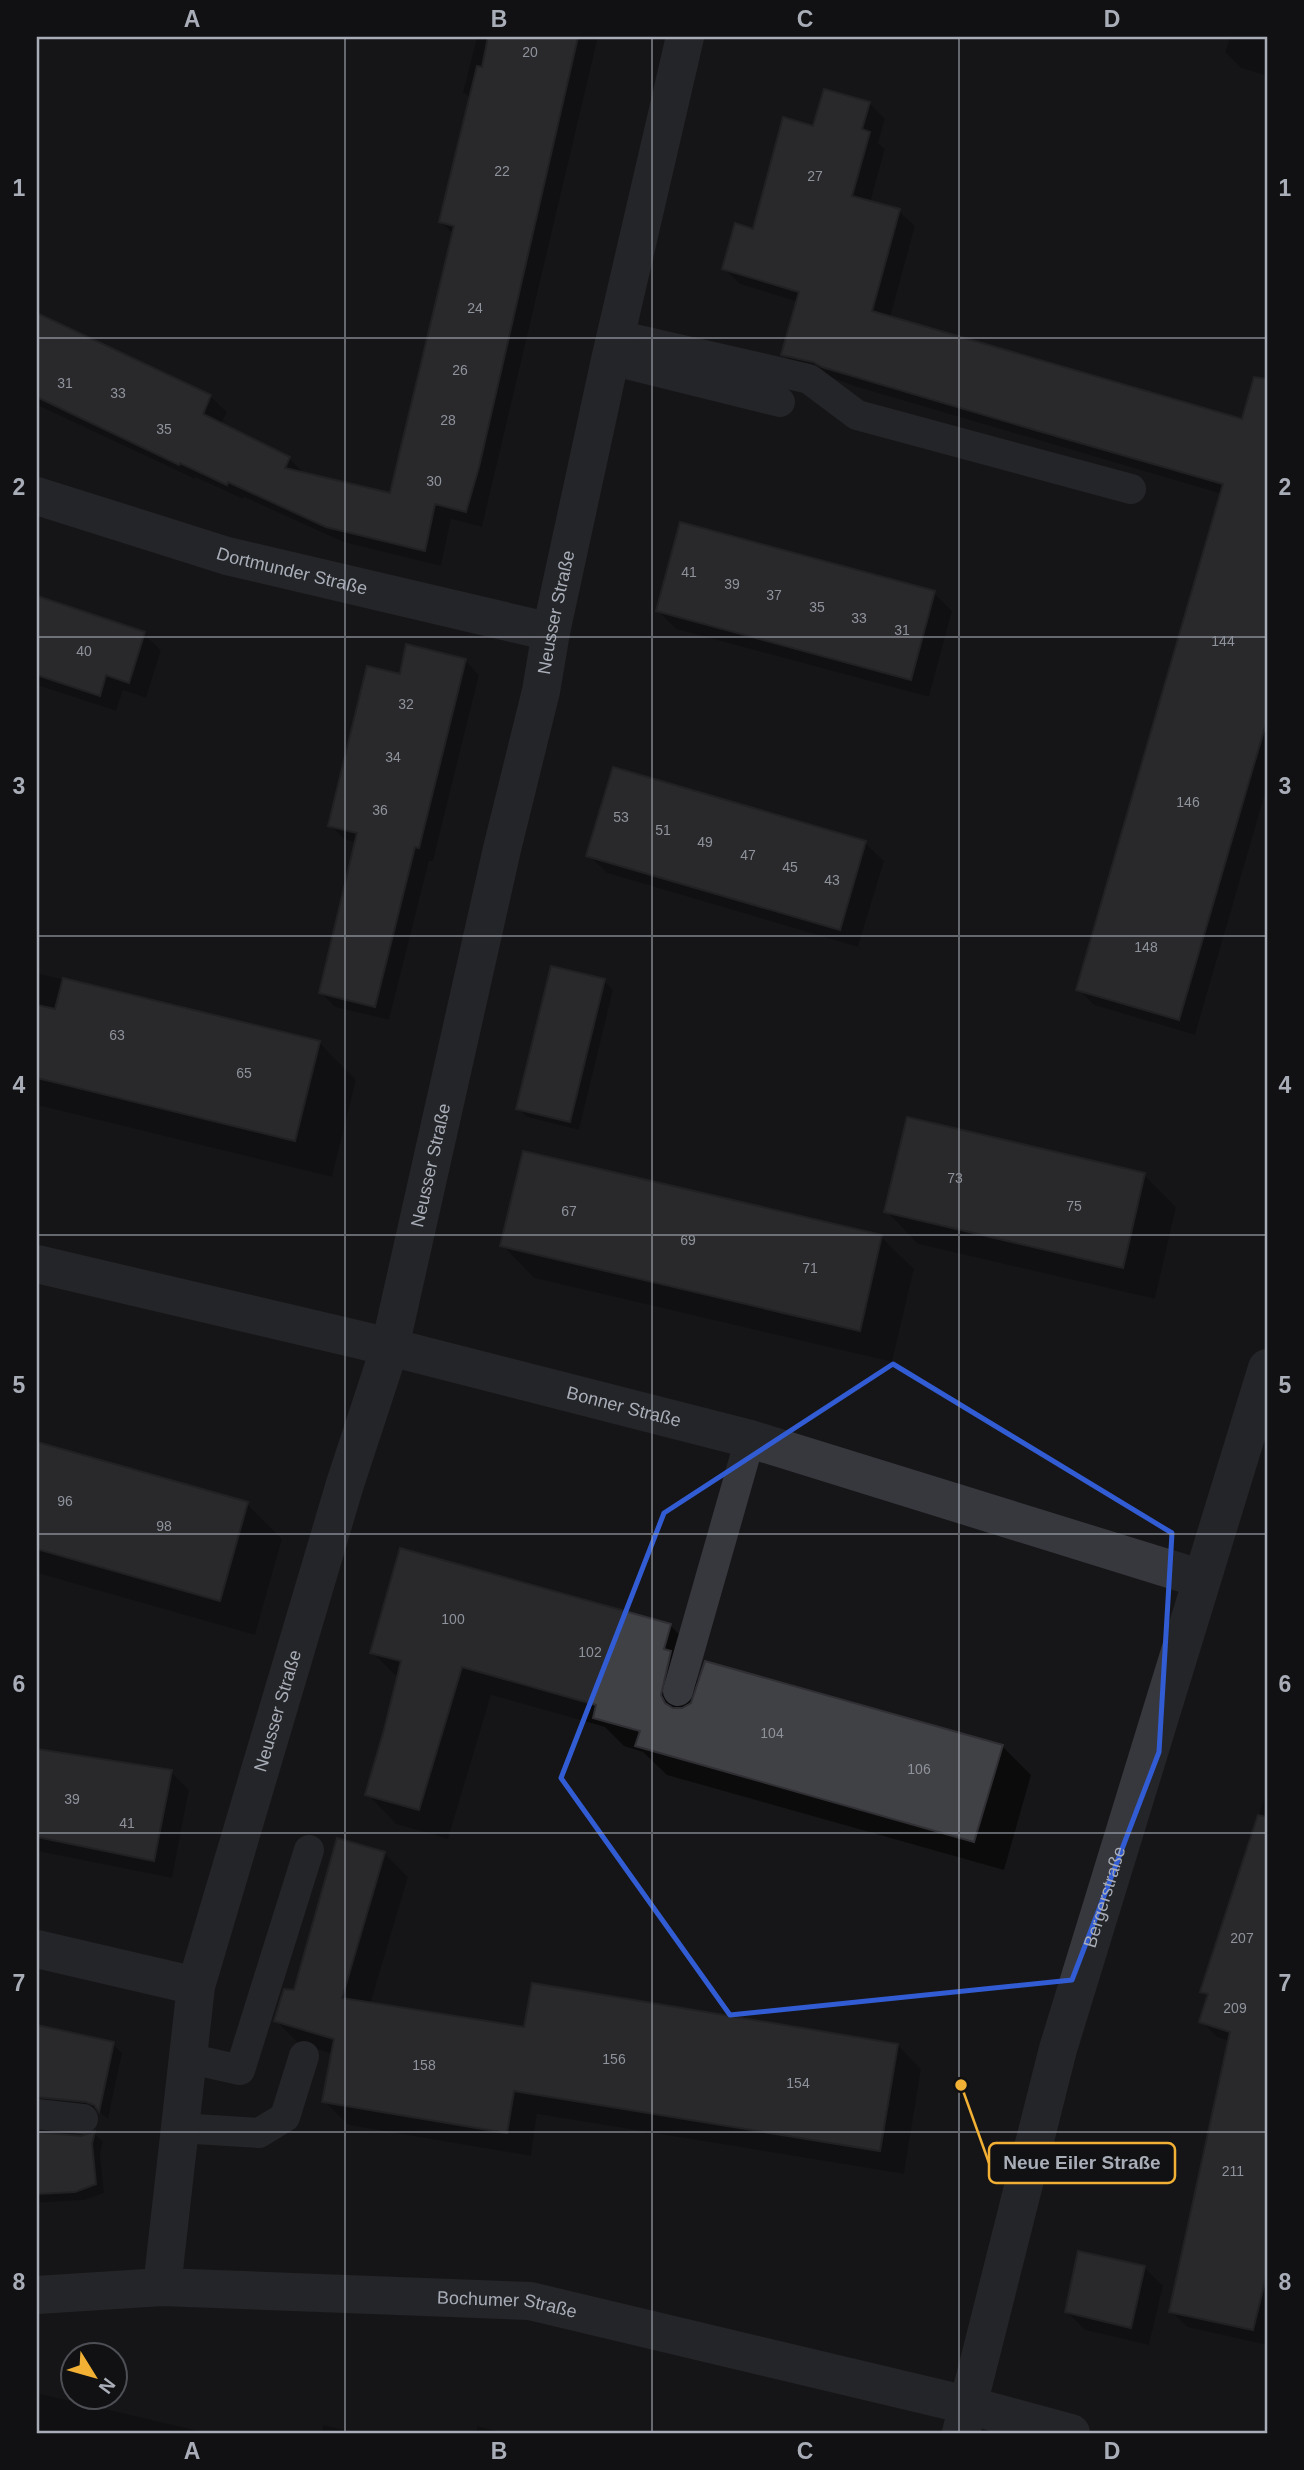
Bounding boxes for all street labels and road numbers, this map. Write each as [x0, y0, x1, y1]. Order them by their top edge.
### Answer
street label: Dortmunder Straße [214, 543, 369, 599]
street label: Neusser Straße [534, 548, 578, 676]
street label: Neusser Straße [407, 1102, 454, 1229]
street label: Bonner Straße [565, 1383, 683, 1431]
street label: Neusser Straße [250, 1647, 305, 1774]
street label: Bergerstraße [1080, 1844, 1130, 1950]
street label: Bochumer Straße [437, 2287, 579, 2322]

